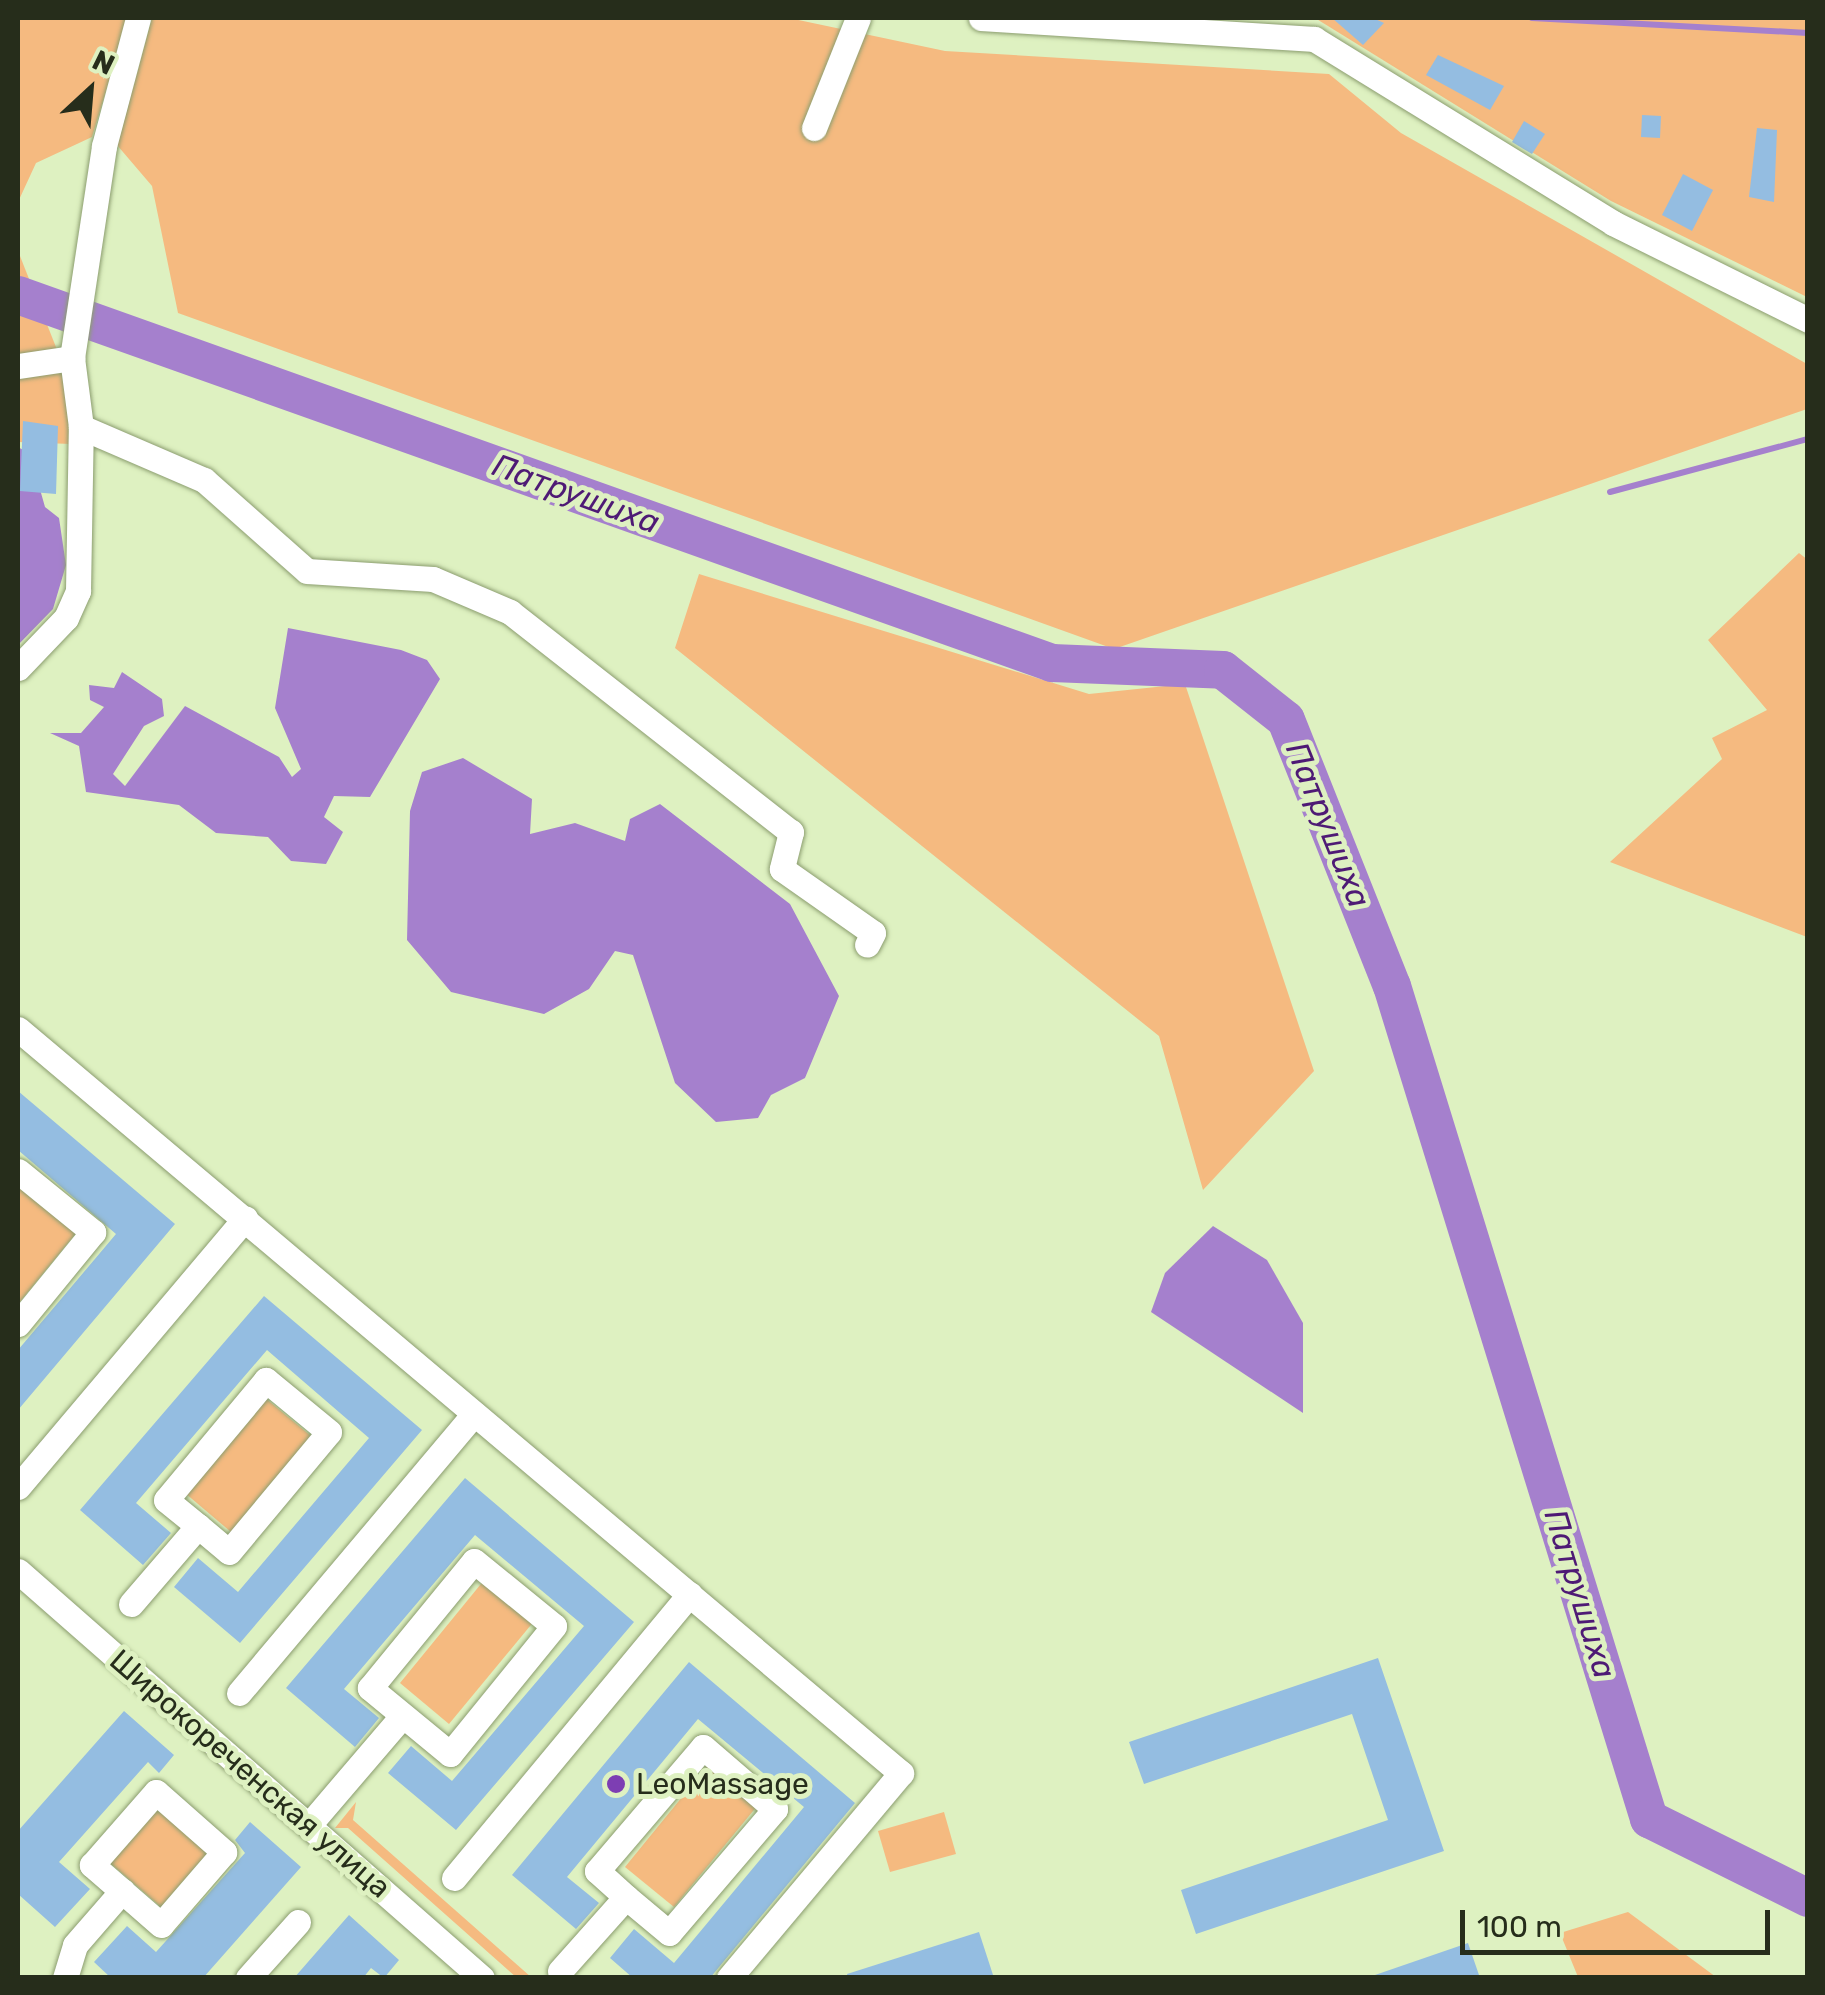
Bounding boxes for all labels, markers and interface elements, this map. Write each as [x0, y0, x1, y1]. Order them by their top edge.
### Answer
north arrow [40, 40, 140, 140]
text: N [87, 43, 120, 82]
water label: Патрушиха [487, 446, 665, 542]
water label: Патрушиха [1278, 737, 1378, 913]
water label: Патрушиха [1536, 1505, 1624, 1683]
street label: Широкореченская улица [102, 1642, 398, 1906]
place label: LeoMassage [636, 1766, 809, 1802]
marker: LeoMassage [605, 1773, 627, 1795]
scale bar [1465, 1890, 1775, 1952]
text: 100 m [1477, 1909, 1562, 1945]

